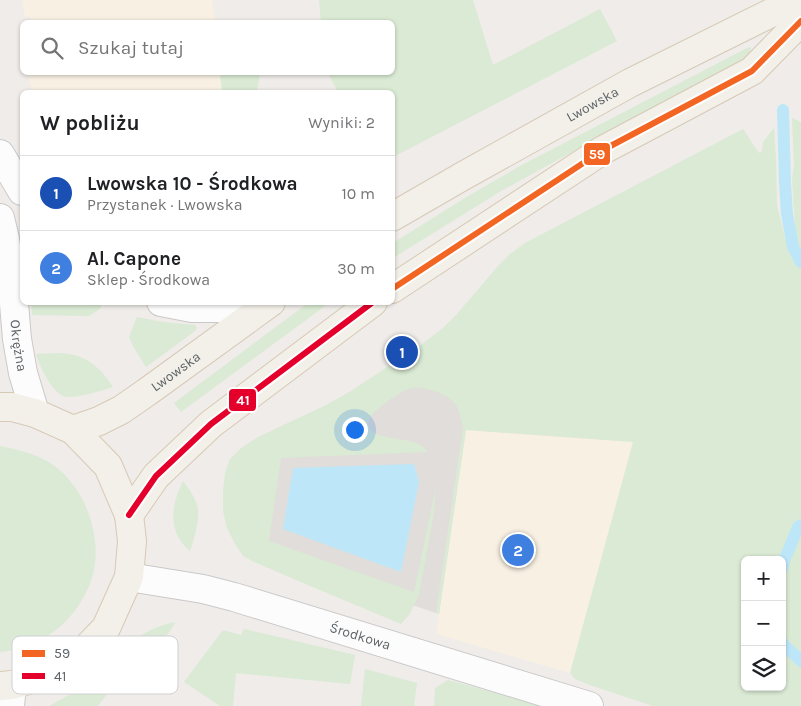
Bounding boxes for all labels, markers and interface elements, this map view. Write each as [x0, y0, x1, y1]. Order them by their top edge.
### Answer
search box [20, 20, 395, 75]
icon: search [38, 34, 66, 62]
text: Szukaj tutaj [78, 37, 184, 59]
street label: Lwowska [563, 83, 622, 126]
text: W pobliżu [40, 111, 140, 135]
text: Wyniki: 2 [308, 113, 375, 132]
line badge: 59 [583, 142, 611, 166]
text: 59 [589, 146, 605, 163]
text: Lwowska 10 - Środkowa [87, 173, 298, 195]
text: 1 [53, 184, 59, 203]
text: 10 m [341, 184, 375, 203]
text: Przystanek · Lwowska [87, 195, 243, 214]
text: Al. Capone [87, 248, 181, 270]
text: 2 [51, 259, 61, 278]
text: 30 m [337, 259, 375, 278]
text: Sklep · Środkowa [87, 270, 210, 289]
street label: Okrężna [6, 319, 31, 373]
pin: 1 [386, 333, 418, 371]
street label: Lwowska [148, 348, 204, 395]
line badge: 41 [228, 388, 257, 412]
text: 41 [236, 392, 250, 409]
your location [342, 417, 368, 443]
pin: 2 [502, 531, 534, 569]
map controls [741, 556, 786, 691]
button: + [741, 556, 786, 601]
button: − [741, 601, 786, 646]
street label: Środkowa [327, 619, 393, 654]
legend [12, 636, 178, 694]
text: 59 [54, 645, 70, 662]
button: layers [741, 646, 786, 691]
text: 41 [54, 668, 66, 685]

